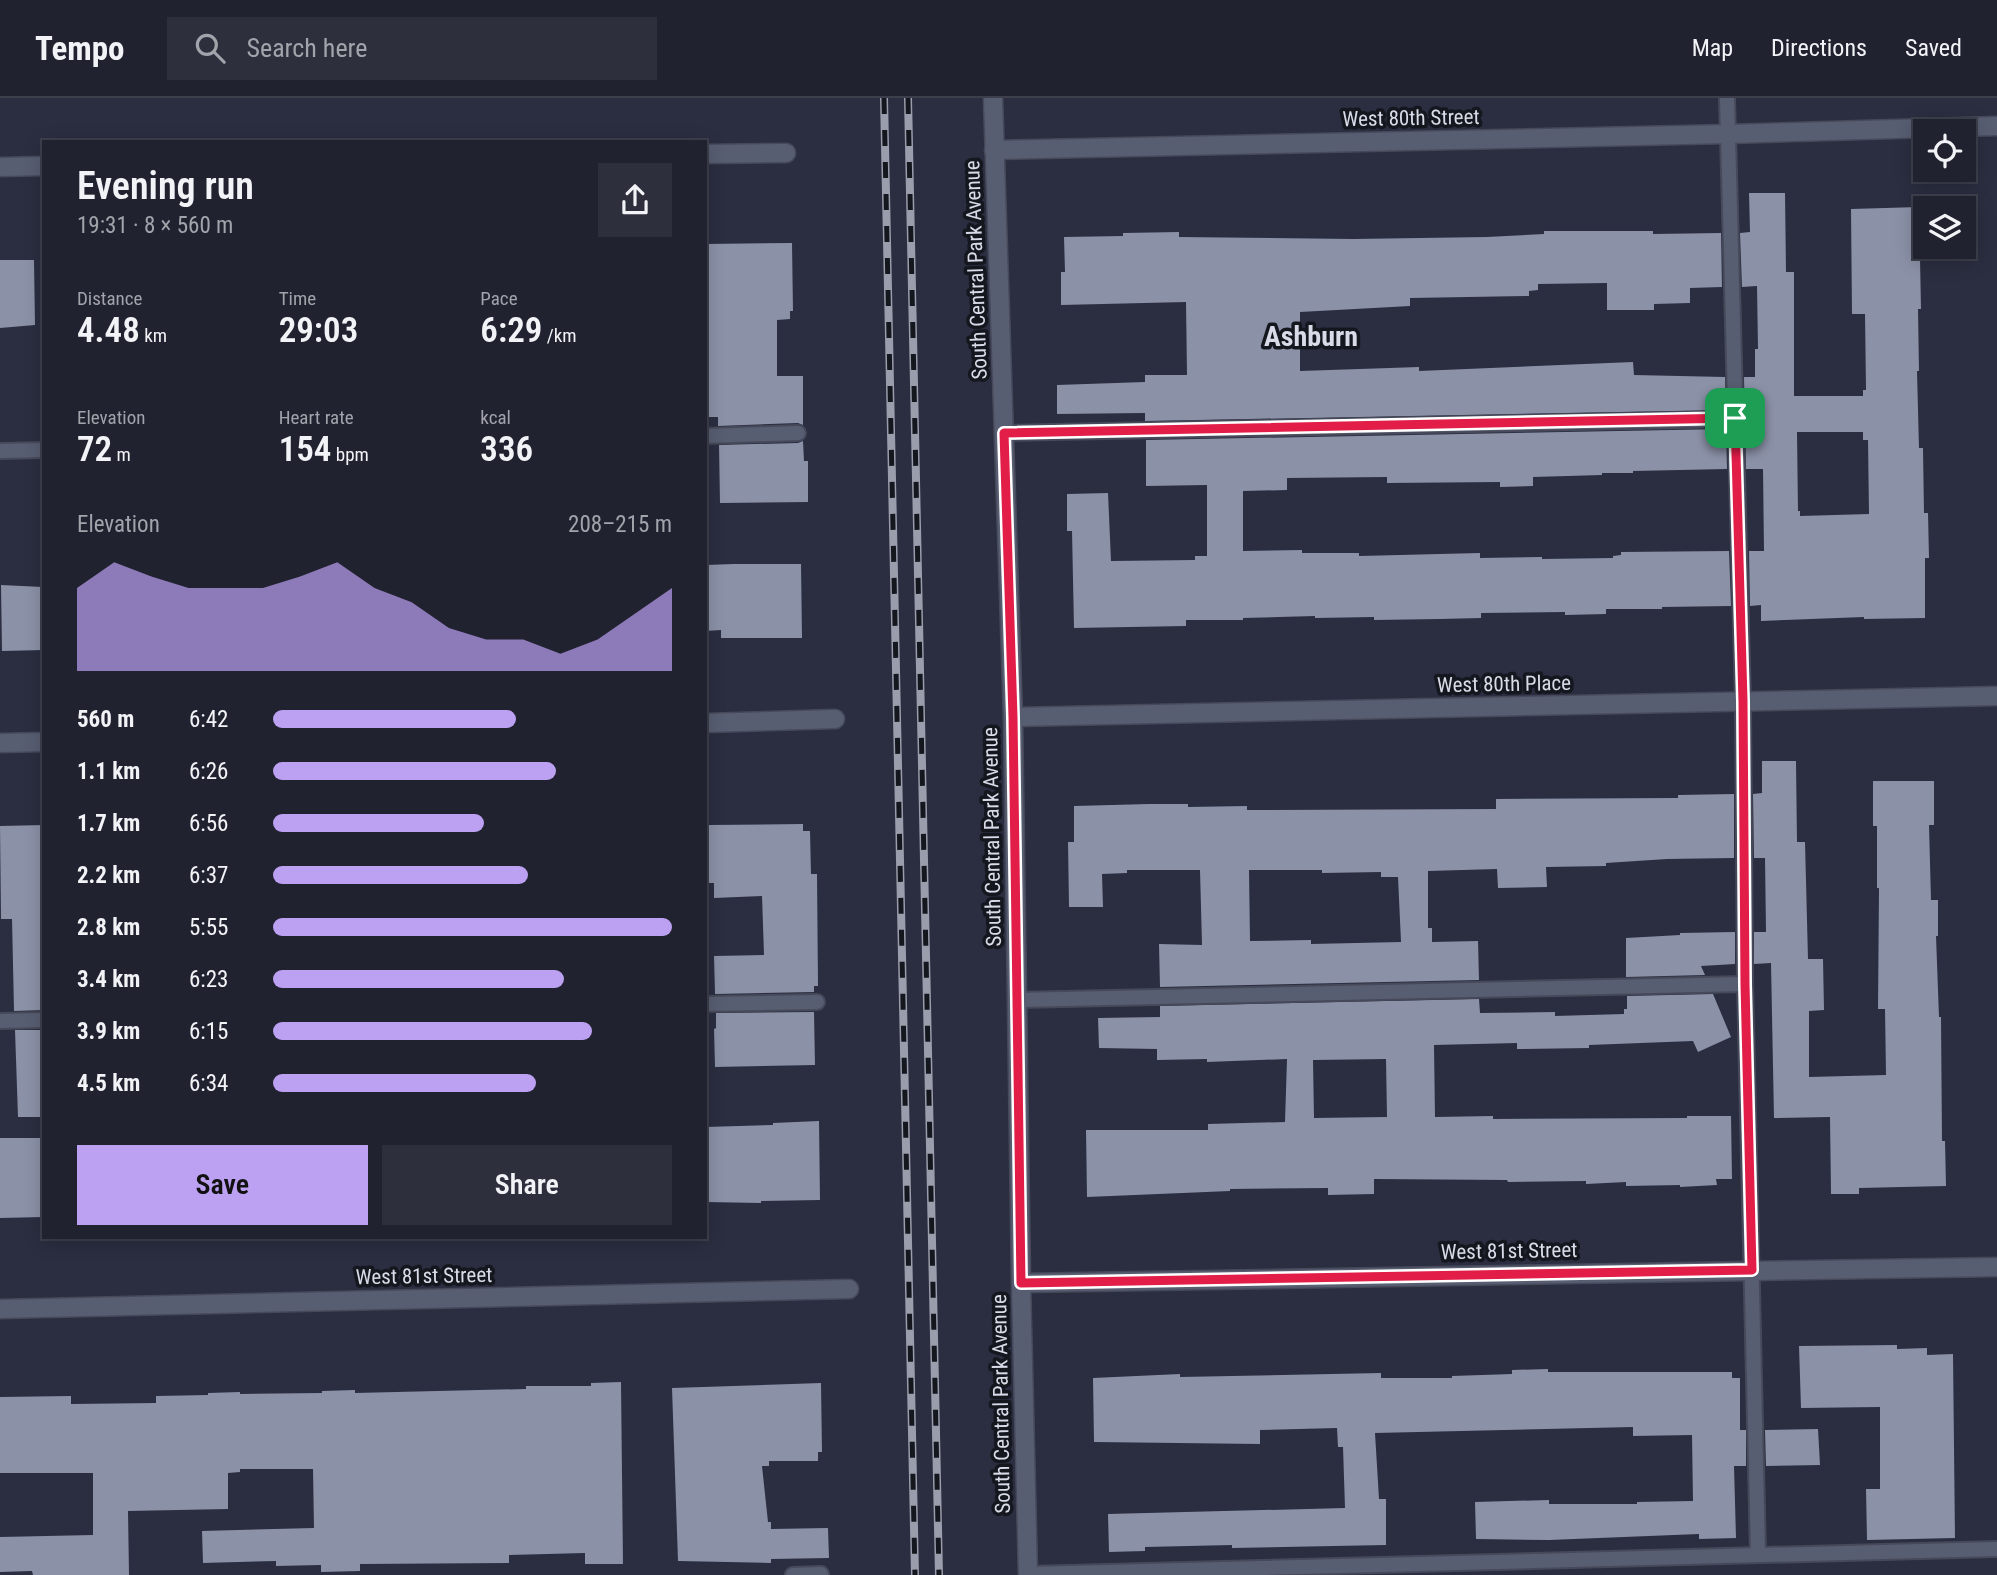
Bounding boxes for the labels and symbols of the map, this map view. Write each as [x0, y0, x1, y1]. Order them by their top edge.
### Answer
street label: West 80th Street [1342, 105, 1480, 131]
street label: South Central Park Avenue [960, 160, 992, 380]
district label: Ashburn [1264, 320, 1358, 353]
pin [1705, 388, 1765, 448]
street label: West 80th Place [1437, 671, 1571, 697]
street label: South Central Park Avenue [978, 727, 1006, 947]
street label: West 81st Street [1440, 1238, 1578, 1264]
street label: West 81st Street [355, 1263, 493, 1289]
street label: South Central Park Avenue [987, 1294, 1015, 1514]

